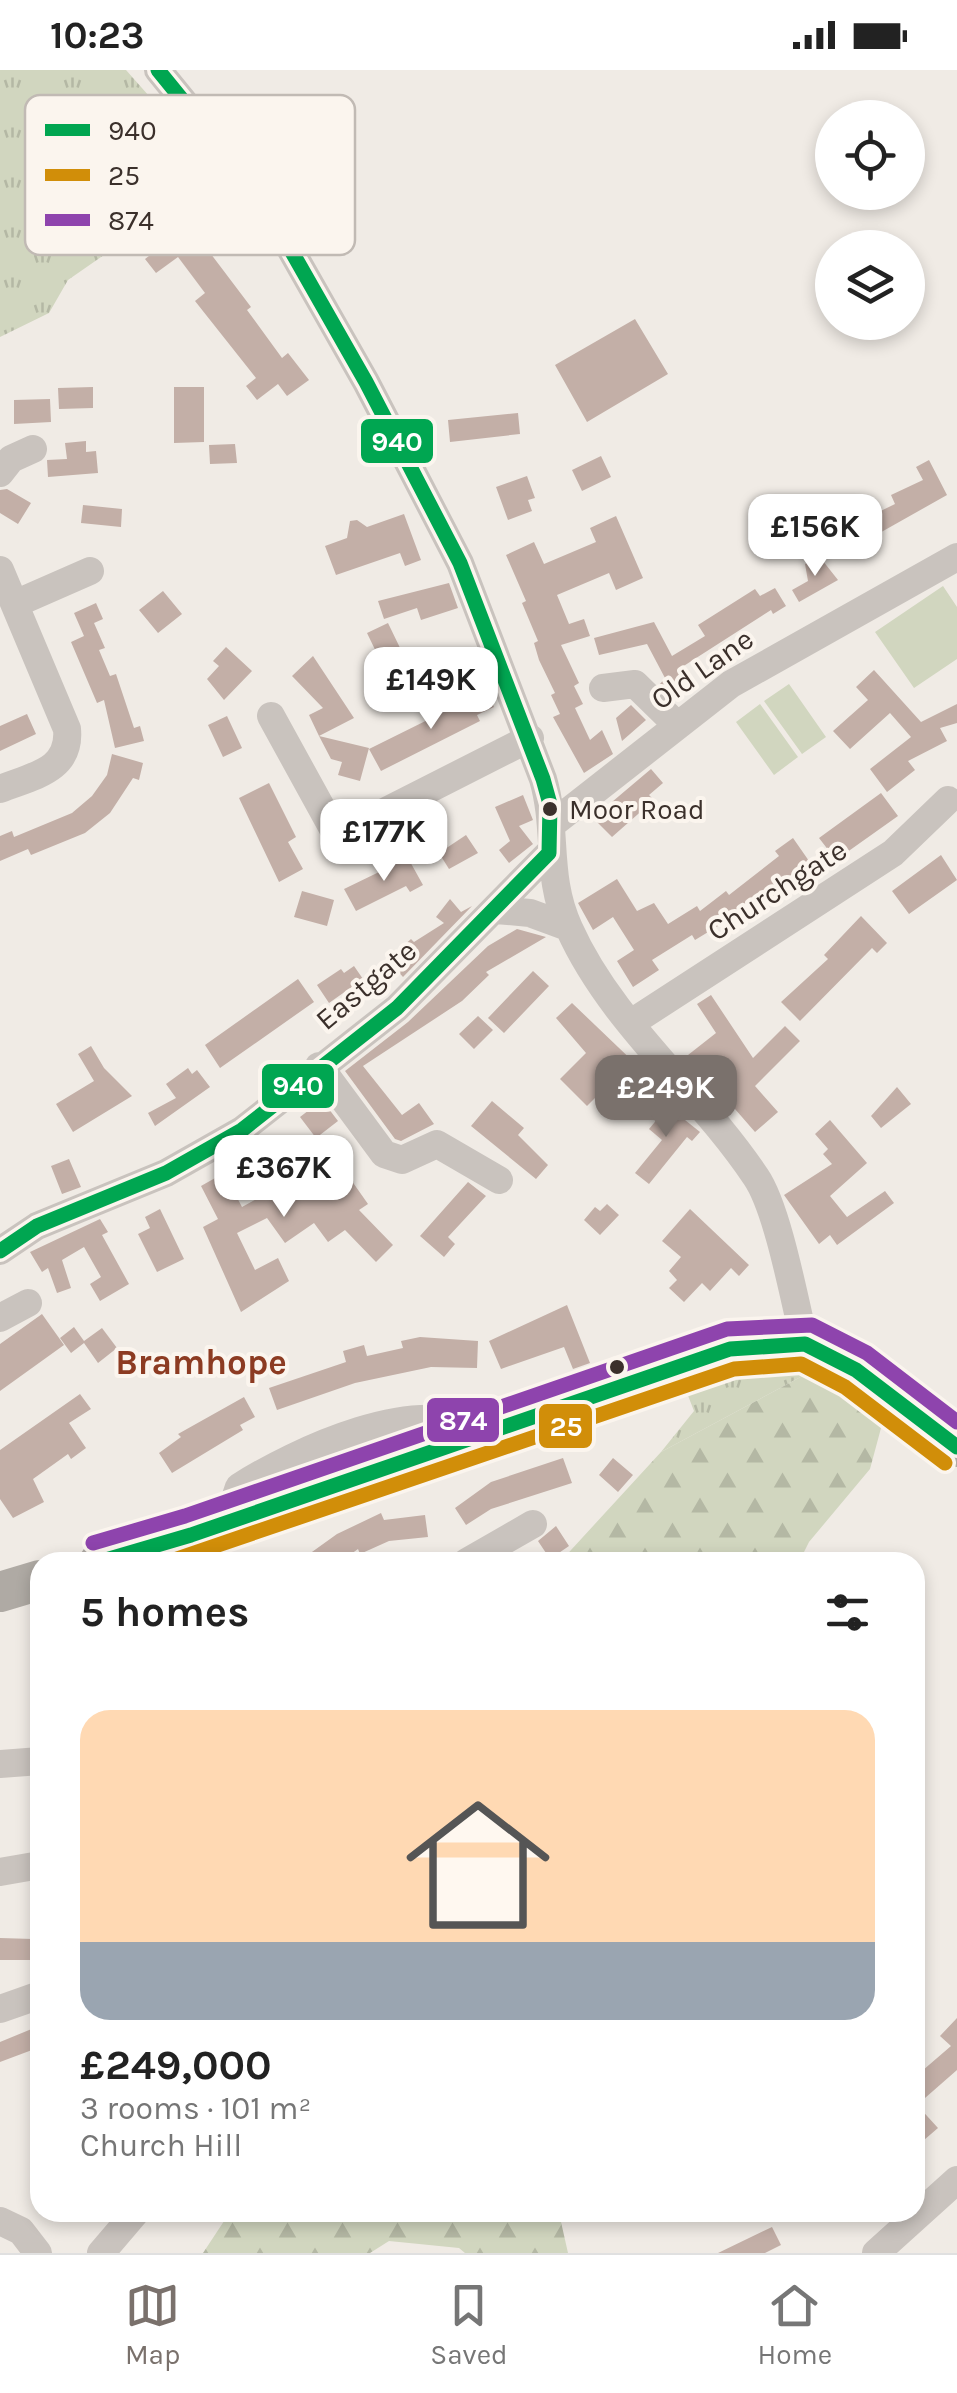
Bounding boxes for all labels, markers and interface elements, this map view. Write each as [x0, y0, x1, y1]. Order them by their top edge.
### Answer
text: 10:23 [50, 13, 144, 58]
legend [25, 95, 355, 255]
map controls [815, 100, 925, 340]
button: locate [815, 100, 925, 210]
text: 940 [108, 114, 157, 147]
text: 25 [108, 159, 140, 192]
text: 874 [108, 204, 154, 237]
button: layers [815, 230, 925, 340]
line badge: 940 [359, 417, 435, 465]
text: 940 [371, 425, 423, 458]
pin: £156K [745, 494, 885, 579]
text: £156K [770, 508, 860, 545]
street label: Old Lane [644, 621, 760, 717]
pin: £149K [361, 647, 501, 732]
text: £149K [386, 661, 476, 698]
place label: Moor Road [569, 793, 705, 826]
pin: £177K [314, 799, 454, 884]
marker: Moor Road [540, 799, 560, 819]
text: £177K [342, 813, 426, 850]
street label: Churchgate [700, 832, 854, 948]
street label: Eastgate [308, 932, 424, 1038]
pin: £249K [596, 1055, 736, 1140]
line badge: 940 [260, 1062, 336, 1110]
text: 940 [272, 1069, 324, 1102]
text: £249K [617, 1069, 715, 1106]
pin: £367K [214, 1135, 354, 1220]
text: £367K [236, 1149, 332, 1186]
district label: Bramhope [115, 1342, 287, 1383]
unlabelled marker [607, 1357, 627, 1377]
line badge: 874 [425, 1396, 501, 1444]
line badge: 25 [537, 1402, 594, 1450]
text: 874 [439, 1404, 488, 1437]
text: 25 [549, 1410, 583, 1443]
icon: filters [820, 1585, 875, 1640]
text: 5 homes [80, 1587, 249, 1637]
icon: home [388, 1775, 568, 1955]
text: £249,000 [80, 2040, 272, 2090]
text: 3 rooms · 101 m² [80, 2090, 311, 2127]
text: Church Hill [80, 2127, 242, 2164]
tab: Map [125, 2278, 180, 2371]
tab: Saved [430, 2278, 508, 2371]
tab: Home [757, 2278, 832, 2371]

